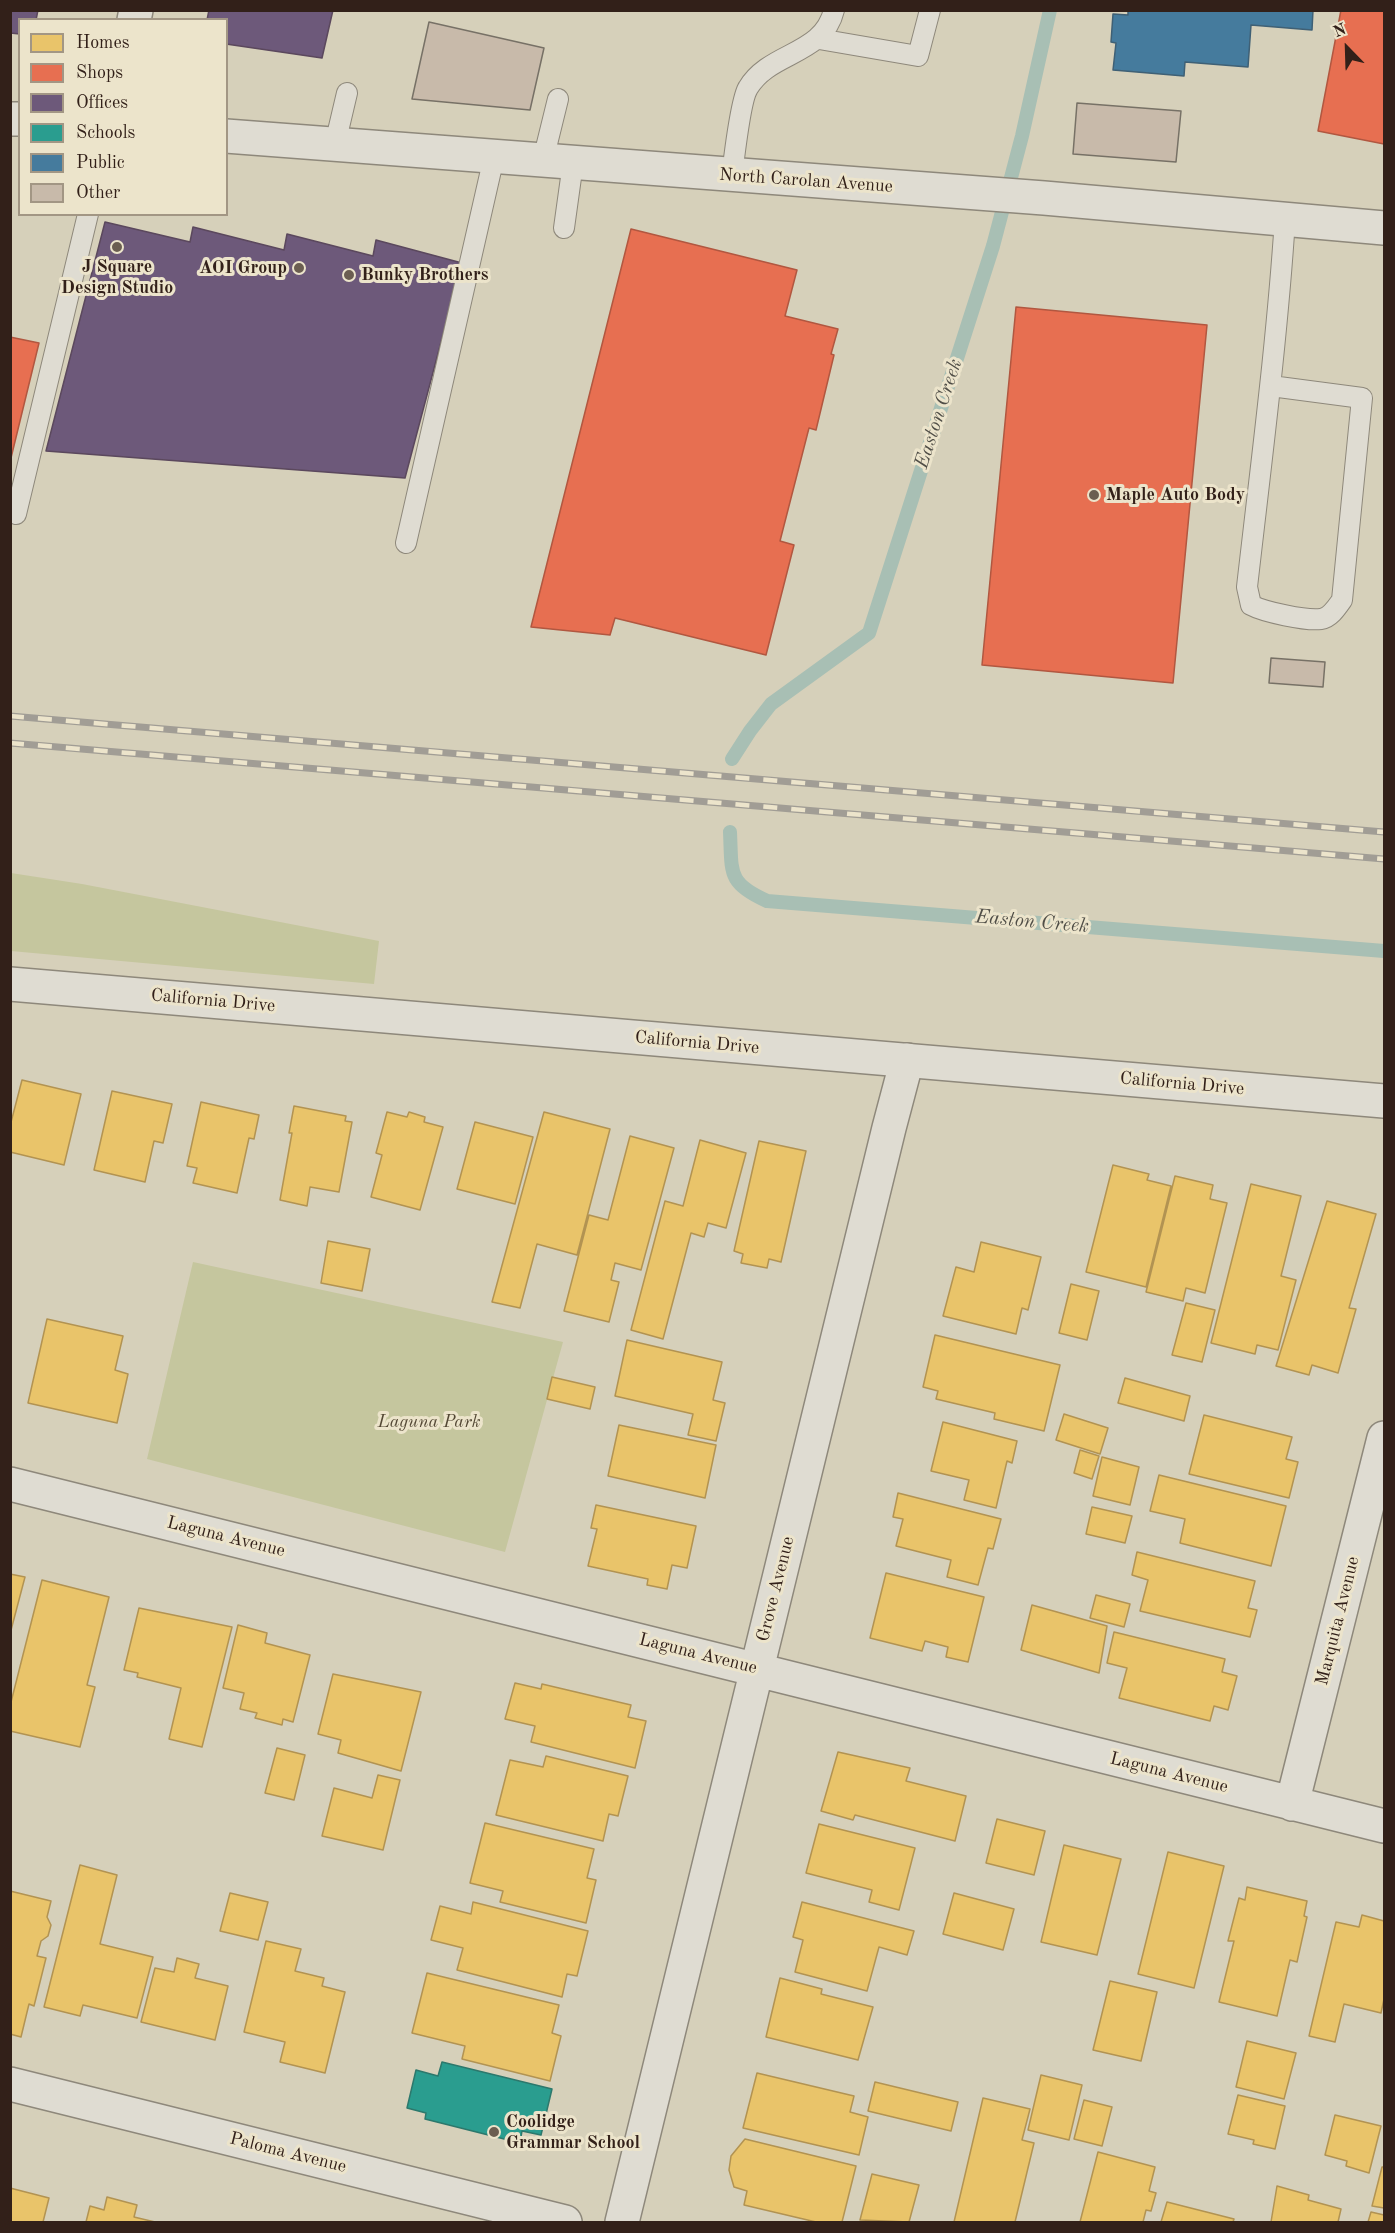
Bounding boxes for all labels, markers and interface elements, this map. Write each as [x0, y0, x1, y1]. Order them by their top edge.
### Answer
legend [18, 18, 228, 216]
north arrow [1317, 18, 1377, 78]
text: N [1331, 22, 1349, 41]
text: Homes [76, 34, 130, 52]
text: Shops [76, 64, 123, 82]
text: Offices [76, 94, 128, 112]
text: Schools [76, 124, 135, 142]
text: Public [76, 154, 125, 172]
street label: North Carolan Avenue [718, 164, 894, 198]
text: Other [76, 184, 120, 202]
marker: J Square Design Studio [110, 240, 124, 254]
place label: J Square Design Studio [61, 256, 173, 298]
place label: AOI Group [199, 257, 287, 279]
marker: AOI Group [292, 261, 306, 275]
place label: Bunky Brothers [361, 264, 489, 286]
marker: Bunky Brothers [342, 268, 356, 282]
water label: Easton Creek [910, 356, 968, 472]
place label: Maple Auto Body [1106, 484, 1245, 506]
marker: Maple Auto Body [1087, 488, 1101, 502]
water label: Easton Creek [974, 905, 1090, 939]
street label: California Drive [150, 985, 276, 1017]
street label: California Drive [634, 1027, 760, 1059]
street label: California Drive [1119, 1068, 1245, 1100]
park label: Laguna Park [378, 1411, 480, 1433]
street label: Laguna Avenue [165, 1512, 287, 1562]
street label: Grove Avenue [752, 1534, 800, 1644]
street label: Marquita Avenue [1312, 1554, 1364, 1688]
street label: Laguna Avenue [637, 1629, 759, 1679]
street label: Laguna Avenue [1108, 1748, 1230, 1798]
place label: Coolidge Grammar School [506, 2111, 640, 2154]
marker: Coolidge Grammar School [487, 2125, 501, 2139]
street label: Paloma Avenue [227, 2128, 349, 2178]

